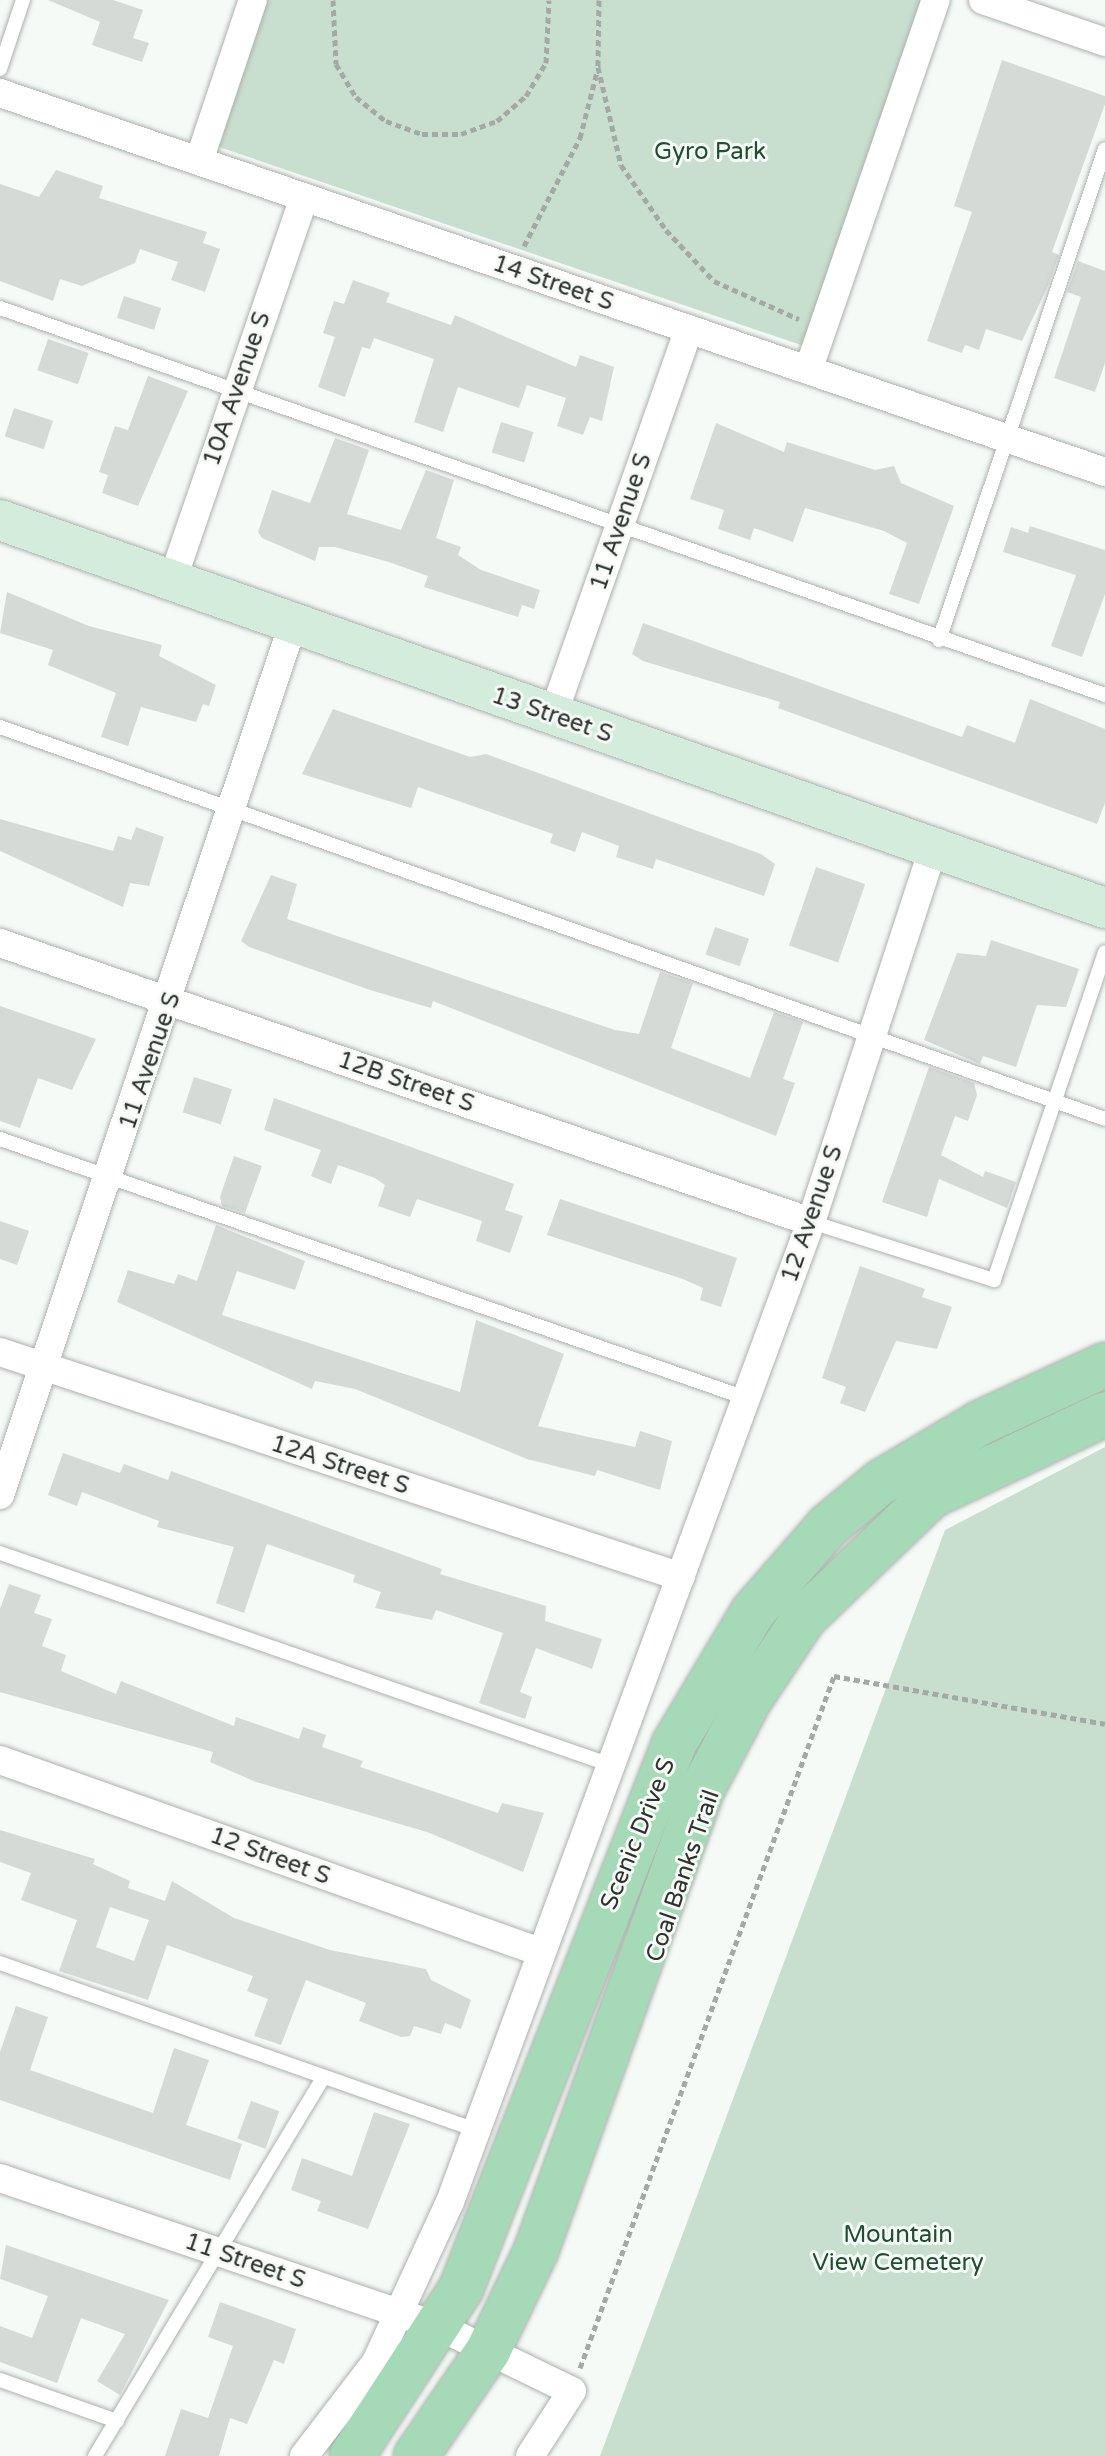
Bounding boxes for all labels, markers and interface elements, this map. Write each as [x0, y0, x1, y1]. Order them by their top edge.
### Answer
park label: Gyro Park [654, 138, 766, 166]
street label: 14 Street S [489, 249, 617, 317]
street label: 10A Avenue S [197, 308, 277, 470]
street label: 11 Avenue S [584, 450, 658, 594]
street label: 13 Street S [488, 681, 616, 749]
street label: 11 Avenue S [113, 989, 187, 1133]
street label: 12B Street S [334, 1045, 478, 1119]
street label: 12 Avenue S [775, 1142, 849, 1286]
street label: 12A Street S [267, 1429, 413, 1501]
street label: Scenic Drive S [595, 1754, 681, 1914]
street label: Coal Banks Trail [640, 1786, 726, 1966]
street label: 12 Street S [206, 1821, 334, 1891]
park label: Mountain View Cemetery [812, 2221, 984, 2277]
street label: 11 Street S [181, 2227, 309, 2295]

